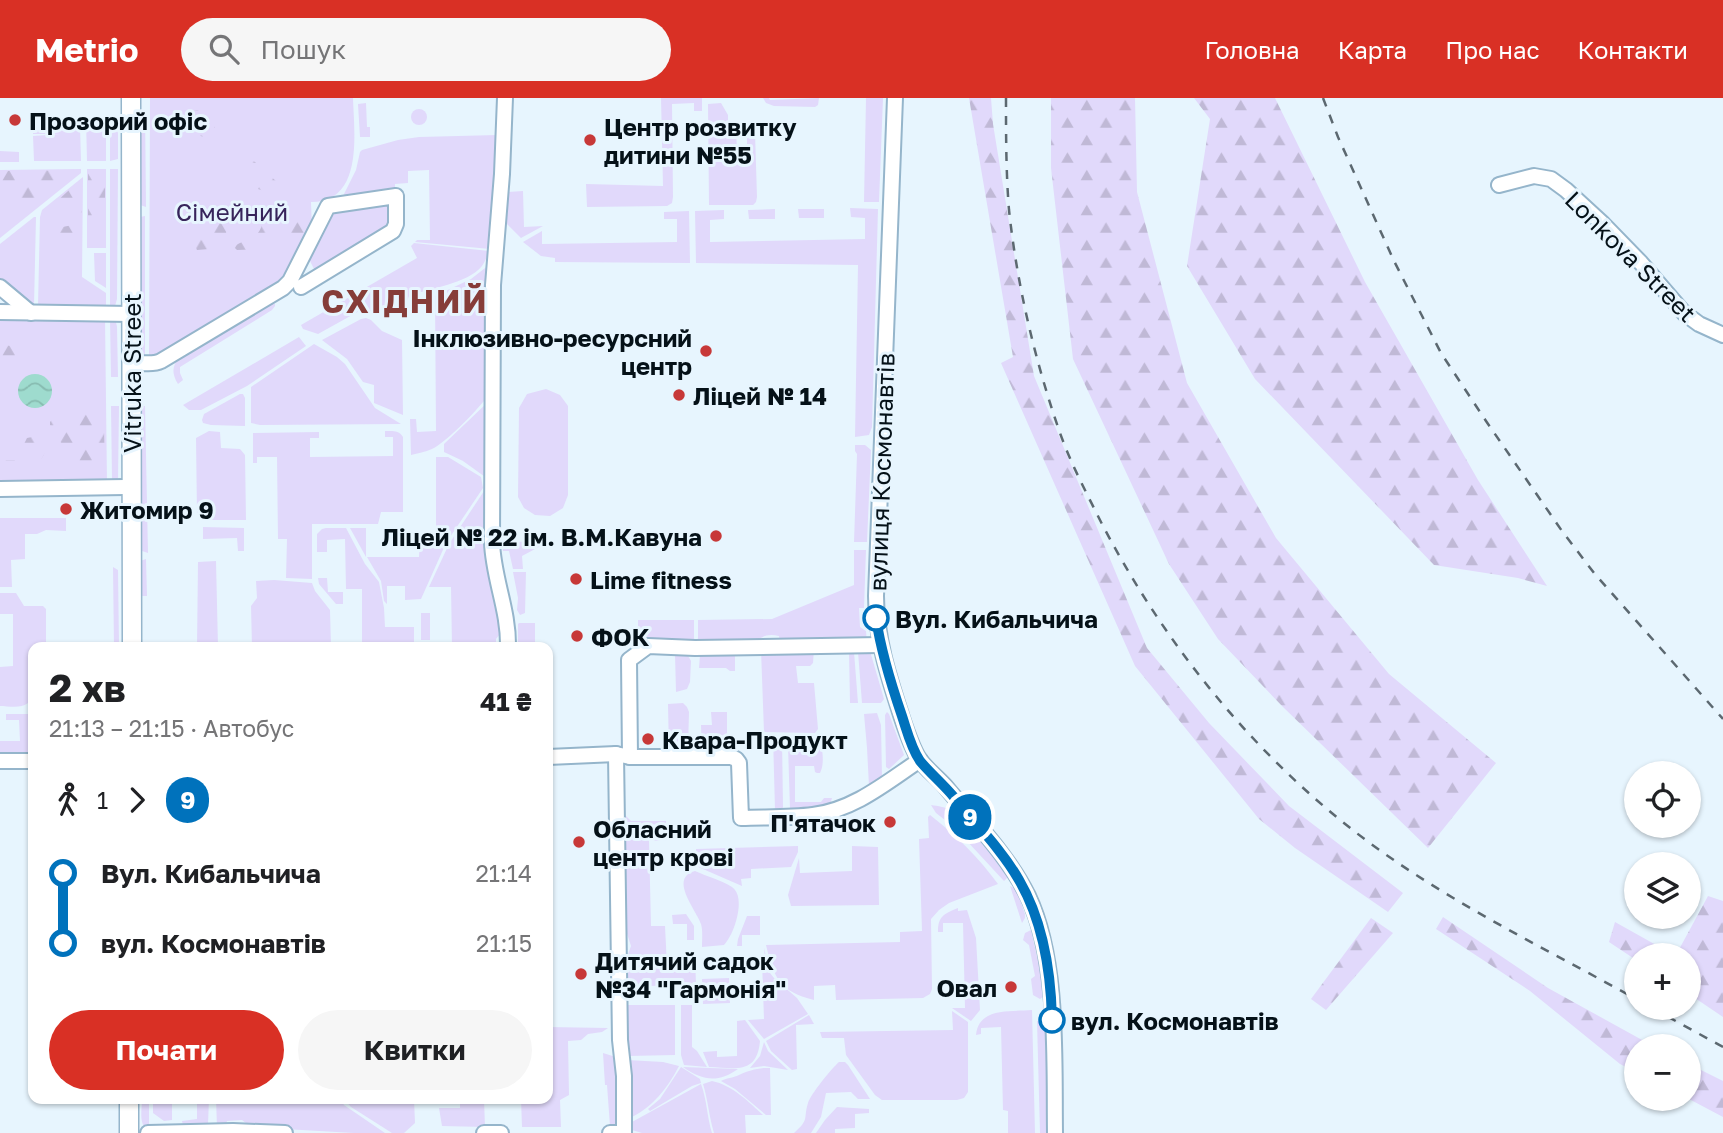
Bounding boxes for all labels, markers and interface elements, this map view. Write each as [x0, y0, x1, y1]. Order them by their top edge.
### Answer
search box [181, 18, 671, 81]
text: Metrio [35, 30, 139, 69]
icon: search [205, 30, 243, 68]
text: Пошук [261, 34, 346, 65]
text: Головна [1204, 35, 1300, 64]
text: Карта [1338, 35, 1407, 64]
text: Про нас [1445, 35, 1540, 64]
text: Контакти [1578, 35, 1688, 64]
place label: Прозорий офіс [29, 106, 207, 135]
marker: Прозорий офіс [7, 112, 23, 128]
place label: Центр розвитку дитини №55 [604, 112, 797, 169]
marker: Центр розвитку дитини №55 [582, 132, 598, 148]
street label: Lonkova Street [1560, 185, 1702, 327]
park label: Сімейний [176, 197, 288, 226]
district label: СХІДНИЙ [321, 282, 489, 320]
street label: Vitruka Street [117, 293, 146, 453]
place label: Інклюзивно-ресурсний центр [413, 323, 692, 380]
marker: Інклюзивно-ресурсний центр [698, 343, 714, 359]
street label: вулиця Космонавтів [862, 352, 900, 592]
place label: Ліцей № 14 [693, 381, 827, 410]
marker: Ліцей № 14 [671, 387, 687, 403]
place label: Житомир 9 [80, 495, 214, 524]
marker: Житомир 9 [58, 501, 74, 517]
place label: Ліцей № 22 ім. В.М.Кавуна [382, 522, 702, 551]
marker: Ліцей № 22 ім. В.М.Кавуна [708, 528, 724, 544]
place label: Lime fitness [590, 565, 732, 594]
marker: Lime fitness [568, 571, 584, 587]
place label: Вул. Кибальчича [895, 604, 1098, 633]
marker: Вул. Кибальчича [863, 605, 889, 631]
place label: ФОК [591, 622, 650, 651]
marker: ФОК [569, 628, 585, 644]
text: 2 хв [49, 665, 126, 710]
text: 41 ₴ [480, 686, 532, 717]
text: 21:13 – 21:15 · Автобус [49, 714, 294, 742]
place label: Квара-Продукт [662, 725, 848, 754]
marker: Квара-Продукт [640, 731, 656, 747]
map controls [1624, 761, 1701, 1111]
button: locate [1624, 761, 1701, 838]
icon: walk [49, 781, 87, 819]
icon: forward [118, 781, 156, 819]
text: 9 [180, 785, 195, 814]
text: 1 [97, 786, 108, 814]
line badge: 9 [947, 794, 993, 840]
text: 9 [962, 802, 978, 831]
place label: П'ятачок [770, 808, 876, 837]
place label: Обласний центр крові [593, 814, 734, 871]
marker: П'ятачок [882, 814, 898, 830]
marker: Обласний центр крові [571, 834, 587, 850]
button: layers [1624, 852, 1701, 929]
text: Вул. Кибальчича [101, 858, 321, 889]
text: 21:14 [475, 859, 532, 887]
text: вул. Космонавтів [101, 928, 326, 959]
text: 21:15 [476, 929, 532, 957]
button: + [1624, 943, 1701, 1020]
place label: Дитячий садок №34 "Гармонія" [595, 946, 786, 1003]
marker: Дитячий садок №34 "Гармонія" [573, 966, 589, 982]
place label: Овал [936, 973, 997, 1002]
marker: Овал [1003, 979, 1019, 995]
place label: вул. Космонавтів [1071, 1006, 1279, 1035]
marker: вул. Космонавтів [1039, 1007, 1065, 1033]
button: Почати [49, 1010, 284, 1090]
button: Квитки [298, 1010, 532, 1090]
button: − [1624, 1034, 1701, 1111]

